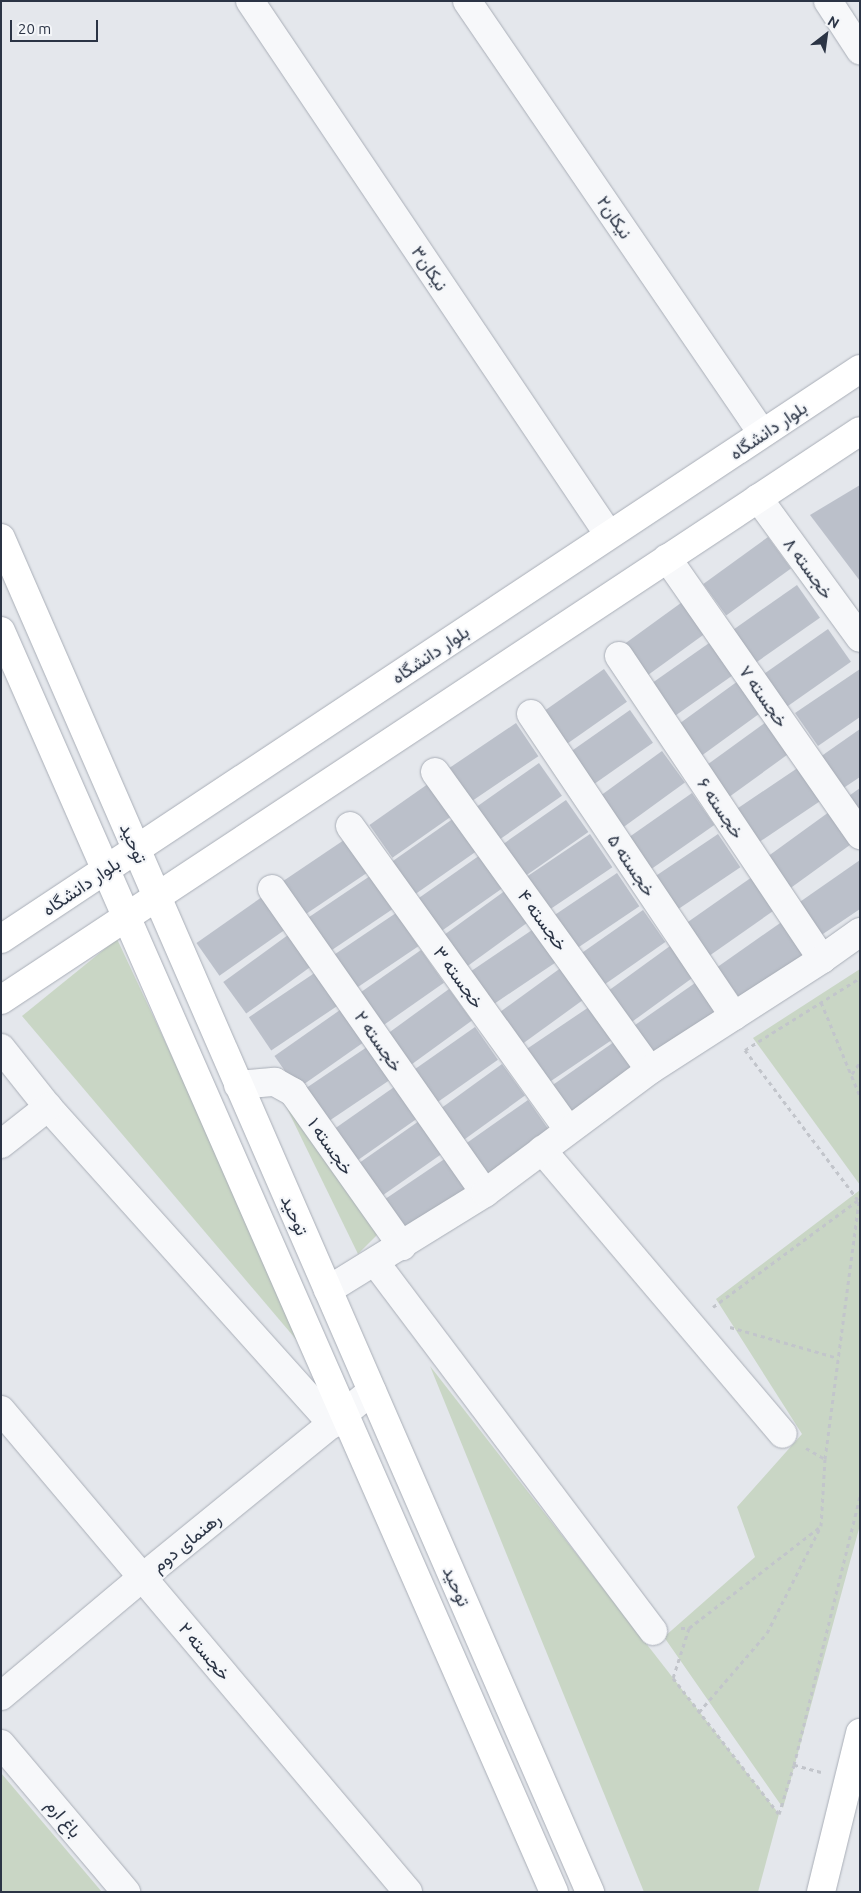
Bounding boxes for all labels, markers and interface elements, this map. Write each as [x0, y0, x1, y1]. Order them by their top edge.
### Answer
scale bar [12, 10, 100, 42]
north arrow [801, 10, 851, 60]
text: N [825, 12, 842, 32]
text: 20 m [18, 20, 51, 37]
street label: نیکان۲ [593, 191, 637, 243]
street label: نیکان۳ [407, 241, 453, 295]
street label: بلوار دانشگاه [725, 396, 811, 464]
street label: خجسته ۸ [780, 533, 838, 603]
street label: بلوار دانشگاه [387, 620, 473, 688]
street label: خجسته ۷ [735, 661, 793, 731]
street label: خجسته ۶ [693, 774, 749, 842]
street label: توحید [116, 820, 152, 866]
street label: خجسته ۵ [603, 830, 661, 900]
street label: بلوار دانشگاه [38, 852, 124, 920]
street label: خجسته ۴ [514, 885, 572, 955]
street label: خجسته ۳ [429, 942, 489, 1012]
street label: خجسته ۲ [350, 1006, 408, 1076]
street label: خجسته ۱ [303, 1113, 359, 1179]
street label: توحید [277, 1192, 313, 1238]
street label: رهنمای دوم [147, 1508, 225, 1576]
street label: توحید [439, 1563, 475, 1609]
street label: خجسته ۲ [174, 1618, 236, 1684]
street label: باغ ارم [42, 1794, 86, 1842]

